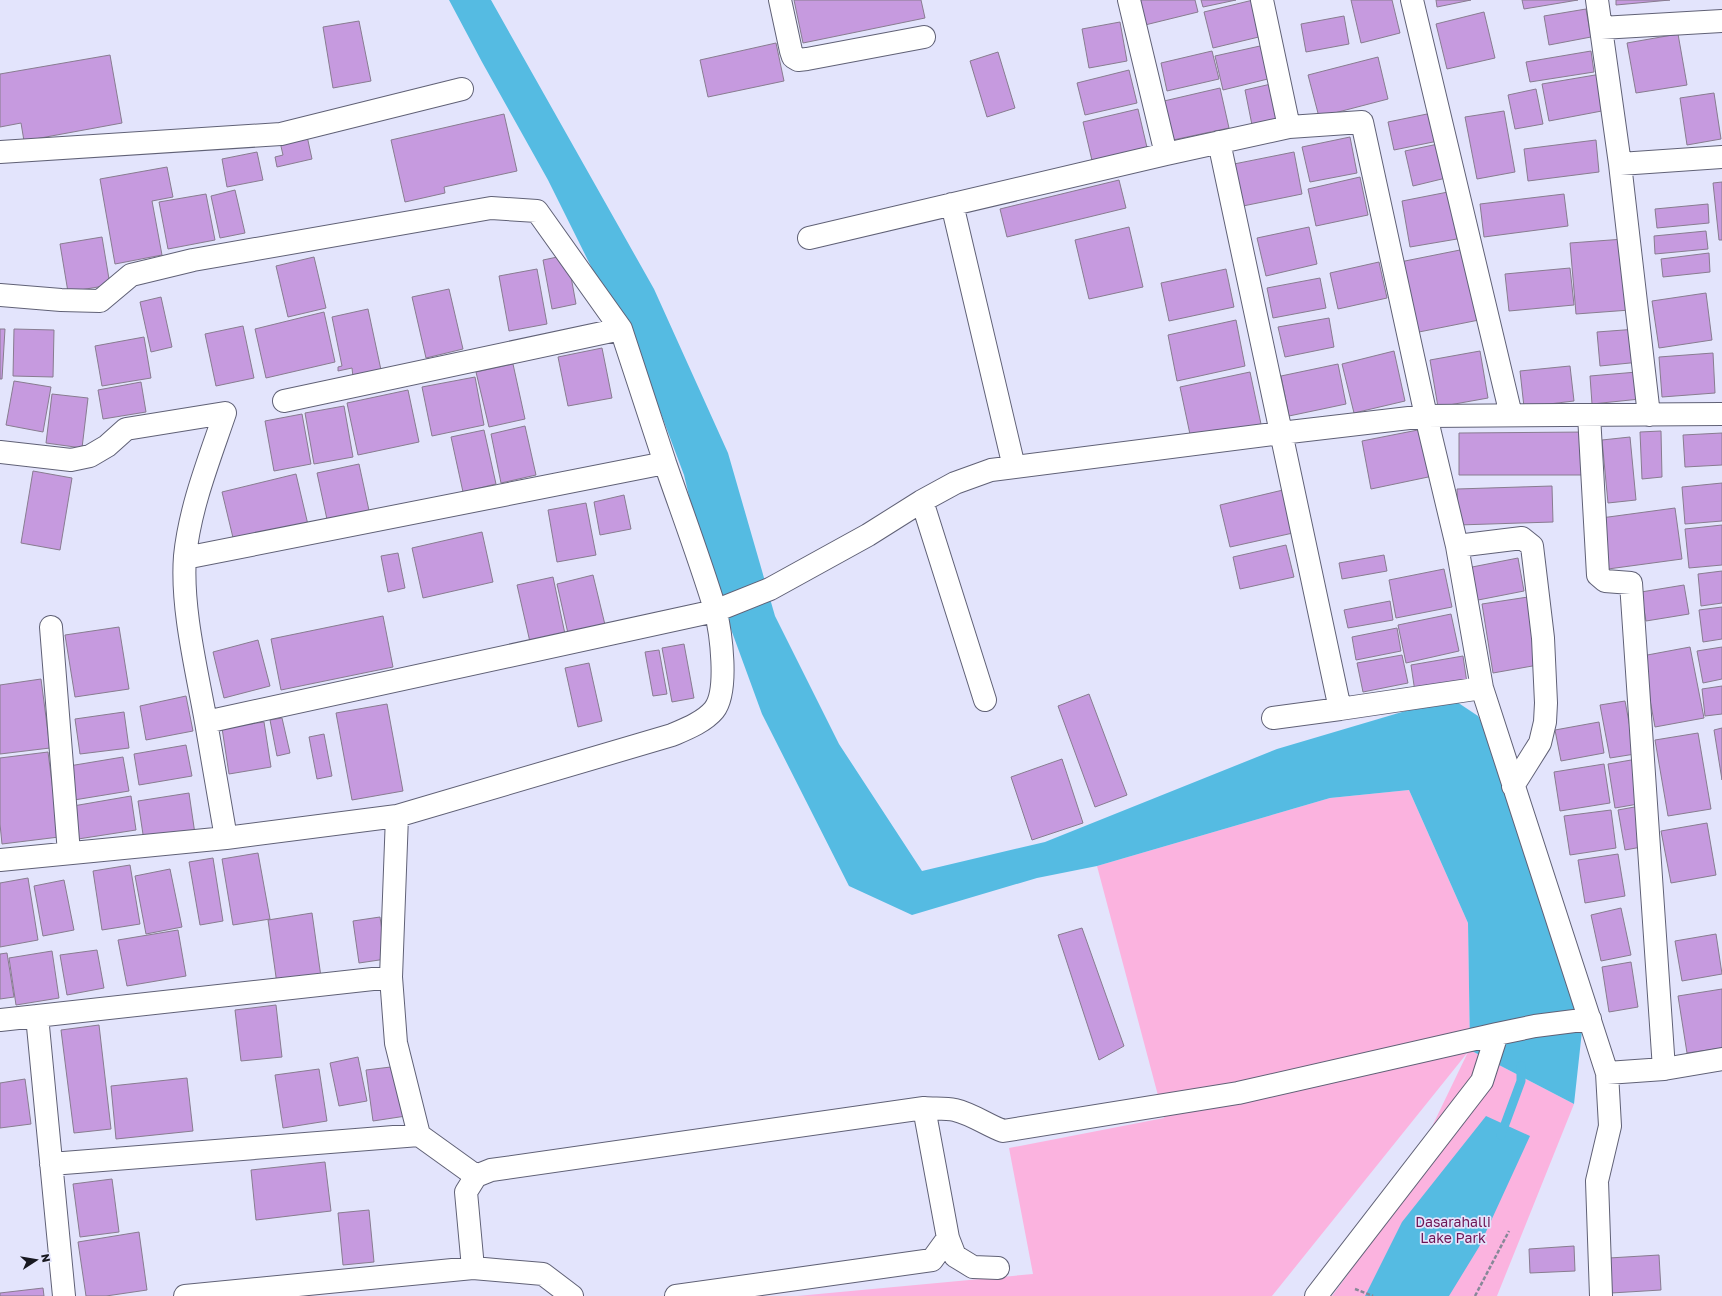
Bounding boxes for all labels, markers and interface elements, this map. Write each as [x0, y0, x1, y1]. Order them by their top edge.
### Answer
park label: Dasarahalli Lake Park [1415, 1213, 1491, 1246]
north arrow [16, 1240, 56, 1280]
text: N [39, 1252, 53, 1263]

